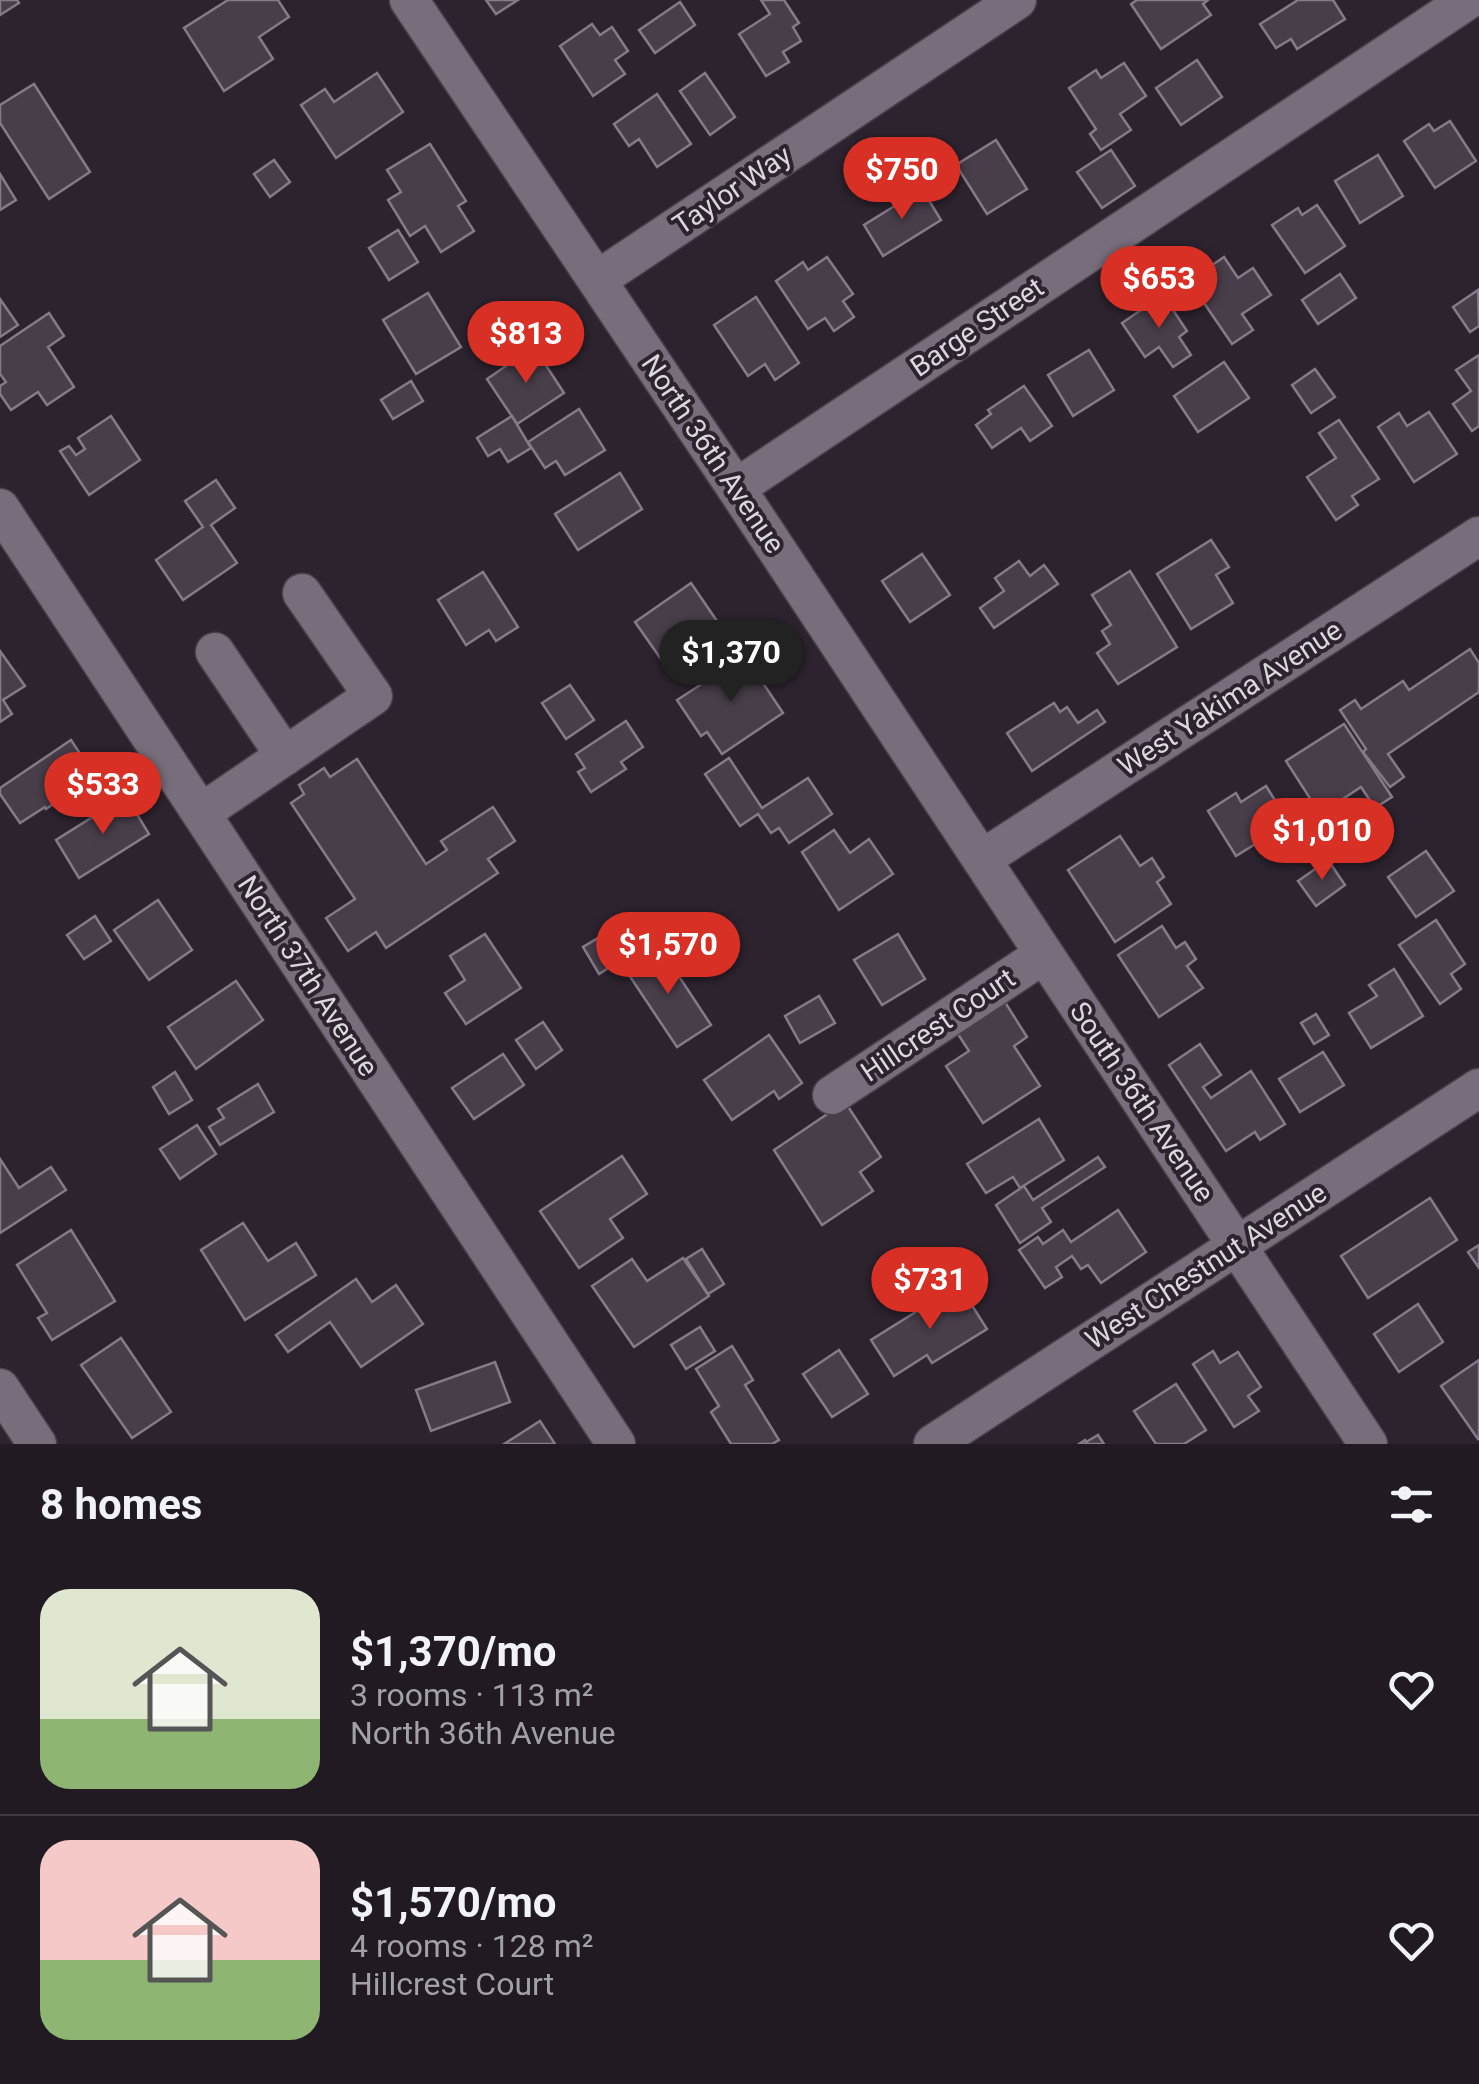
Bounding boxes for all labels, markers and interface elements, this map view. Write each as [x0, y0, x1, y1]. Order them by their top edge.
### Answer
pin: $750 [843, 137, 961, 222]
street label: Taylor Way [667, 138, 797, 242]
text: $750 [865, 150, 939, 188]
pin: $653 [1100, 246, 1218, 331]
text: $653 [1122, 259, 1196, 297]
street label: Barge Street [904, 270, 1050, 384]
pin: $813 [467, 301, 585, 386]
text: $813 [489, 314, 563, 352]
street label: North 36th Avenue [634, 349, 792, 559]
street label: West Yakima Avenue [1112, 613, 1348, 783]
pin: $1,370 [650, 620, 812, 705]
text: $1,370 [681, 633, 781, 671]
pin: $533 [44, 752, 162, 837]
text: $533 [66, 765, 140, 803]
pin: $1,010 [1241, 798, 1403, 883]
text: $1,010 [1272, 811, 1372, 849]
street label: North 37th Avenue [231, 870, 385, 1082]
pin: $1,570 [587, 912, 749, 997]
text: $1,570 [618, 925, 718, 963]
street label: Hillcrest Court [855, 961, 1021, 1089]
street label: South 36th Avenue [1063, 996, 1221, 1208]
street label: West Chestnut Avenue [1079, 1176, 1333, 1356]
pin: $731 [871, 1247, 989, 1332]
text: $731 [893, 1260, 967, 1298]
icon: filters [1384, 1477, 1439, 1532]
text: 8 homes [40, 1480, 202, 1529]
text: $1,370/mo [350, 1627, 557, 1676]
icon: home [120, 1629, 240, 1749]
icon: heart [1384, 1662, 1439, 1717]
text: 3 rooms · 113 m² [350, 1676, 593, 1714]
text: North 36th Avenue [350, 1714, 615, 1752]
text: $1,570/mo [350, 1878, 557, 1927]
icon: home [120, 1880, 240, 2000]
icon: heart [1384, 1913, 1439, 1968]
text: 4 rooms · 128 m² [350, 1927, 593, 1965]
text: Hillcrest Court [350, 1965, 554, 2003]

